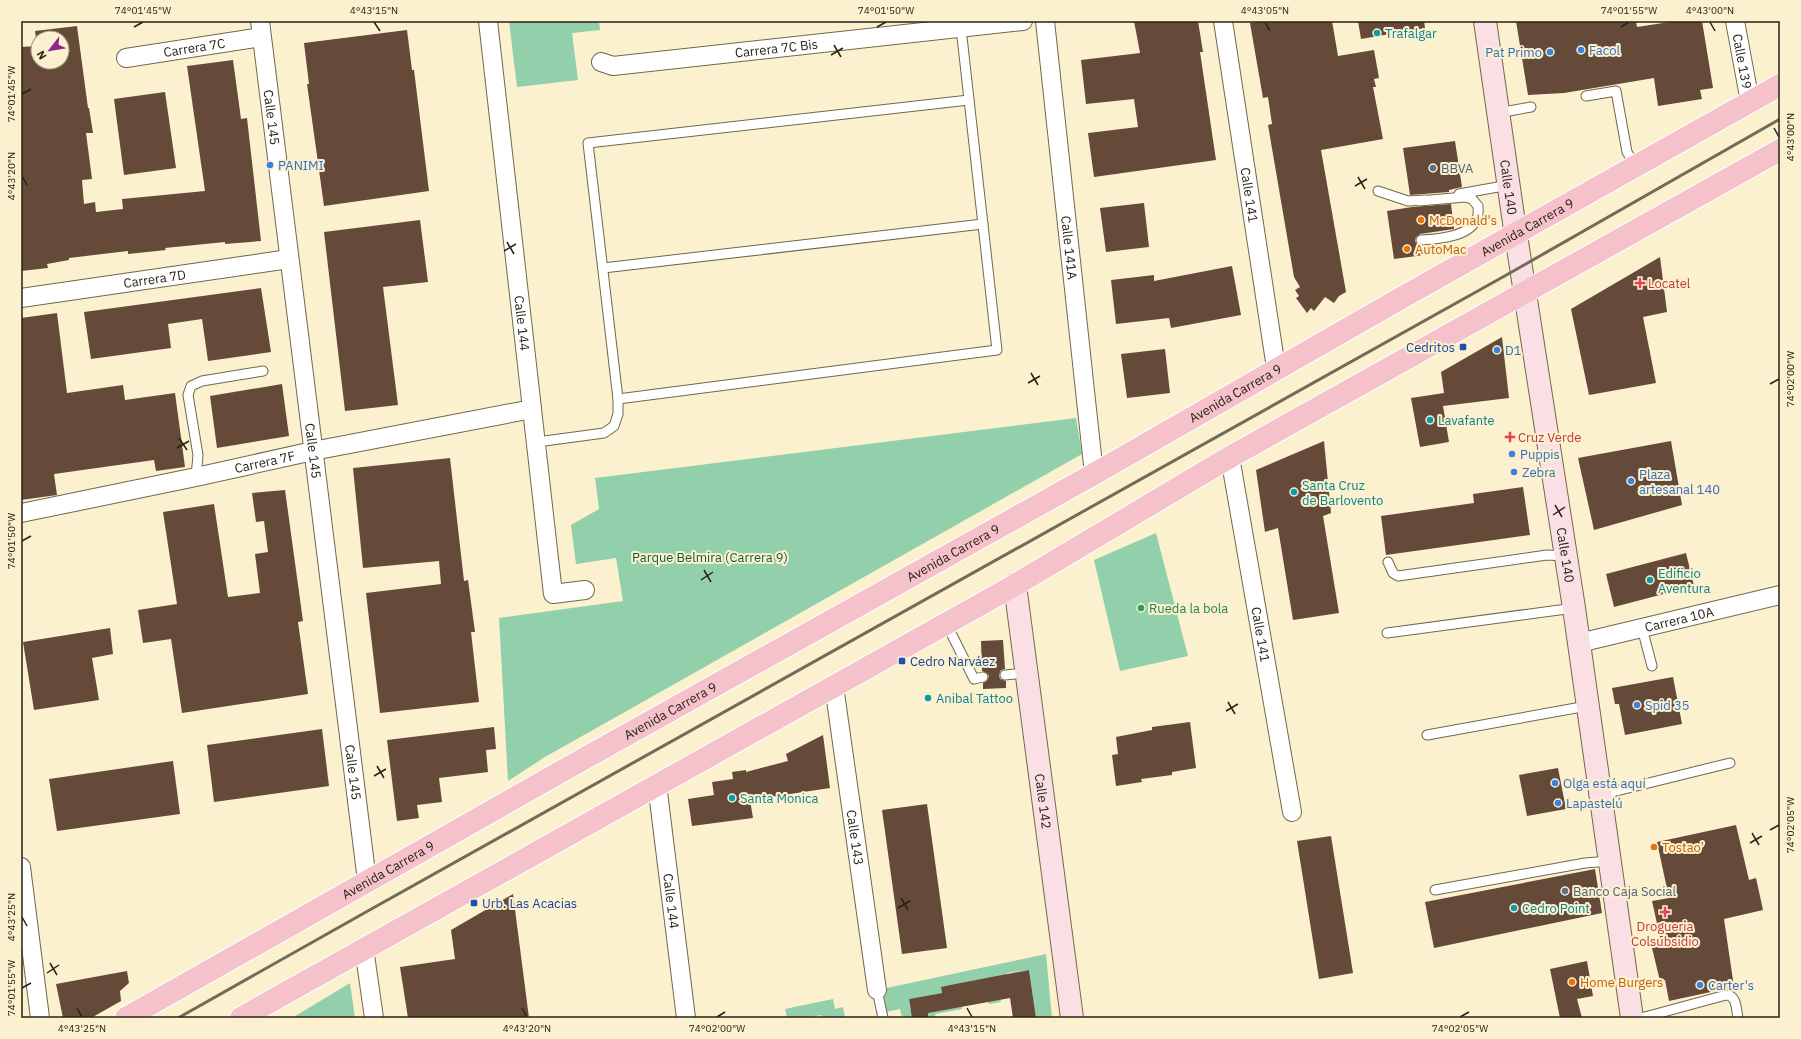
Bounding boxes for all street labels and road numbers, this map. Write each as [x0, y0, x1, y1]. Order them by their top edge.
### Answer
street label: Calle 139 [1729, 32, 1756, 90]
street label: Carrera 7C [162, 34, 226, 61]
street label: Carrera 7C Bis [734, 35, 819, 61]
street label: Calle 145 [260, 89, 284, 146]
street label: Calle 140 [1497, 159, 1521, 216]
street label: Calle 141 [1237, 166, 1262, 224]
street label: Avenida Carrera 9 [1478, 194, 1577, 260]
street label: Calle 141A [1058, 215, 1081, 281]
street label: Carrera 7D [122, 266, 187, 292]
street label: Calle 144 [511, 294, 534, 352]
street label: Avenida Carrera 9 [1186, 360, 1284, 426]
street label: Calle 145 [302, 422, 325, 479]
street label: Carrera 7F [233, 447, 297, 477]
street label: Avenida Carrera 9 [904, 520, 1003, 585]
street label: Calle 140 [1553, 526, 1578, 584]
street label: Carrera 10A [1643, 602, 1716, 636]
street label: Calle 141 [1248, 605, 1274, 663]
street label: Avenida Carrera 9 [621, 678, 720, 743]
street label: Calle 145 [342, 744, 365, 801]
street label: Calle 142 [1031, 772, 1056, 830]
street label: Calle 143 [843, 809, 868, 866]
street label: Avenida Carrera 9 [339, 837, 437, 903]
street label: Calle 144 [660, 872, 683, 930]

